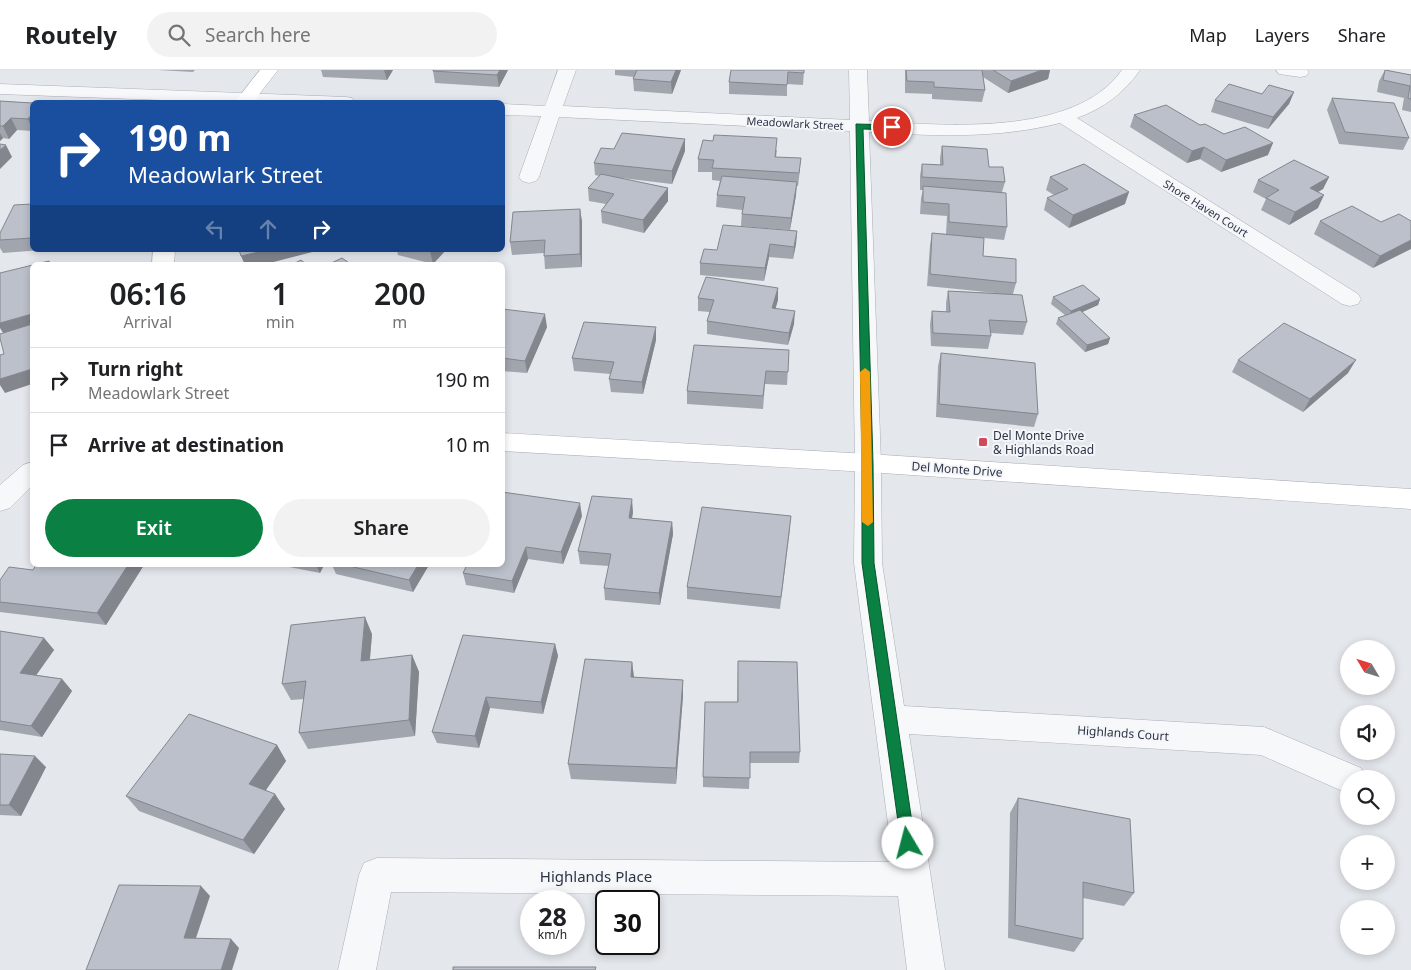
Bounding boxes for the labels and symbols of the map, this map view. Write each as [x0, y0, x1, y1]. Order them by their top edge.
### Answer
pin [871, 106, 913, 148]
street label: Meadowlark Street [746, 113, 844, 133]
street label: Shore Haven Court [1161, 176, 1251, 240]
place label: Del Monte Drive & Highlands Road [993, 427, 1094, 458]
marker: Del Monte Drive & Highlands Road [977, 436, 989, 448]
street label: Del Monte Drive [911, 457, 1003, 481]
north arrow [1340, 640, 1395, 695]
street label: Highlands Court [1077, 721, 1170, 745]
position arrow [881, 816, 933, 868]
street label: Highlands Place [540, 866, 652, 886]
speed limit sign: 30 [595, 890, 660, 955]

